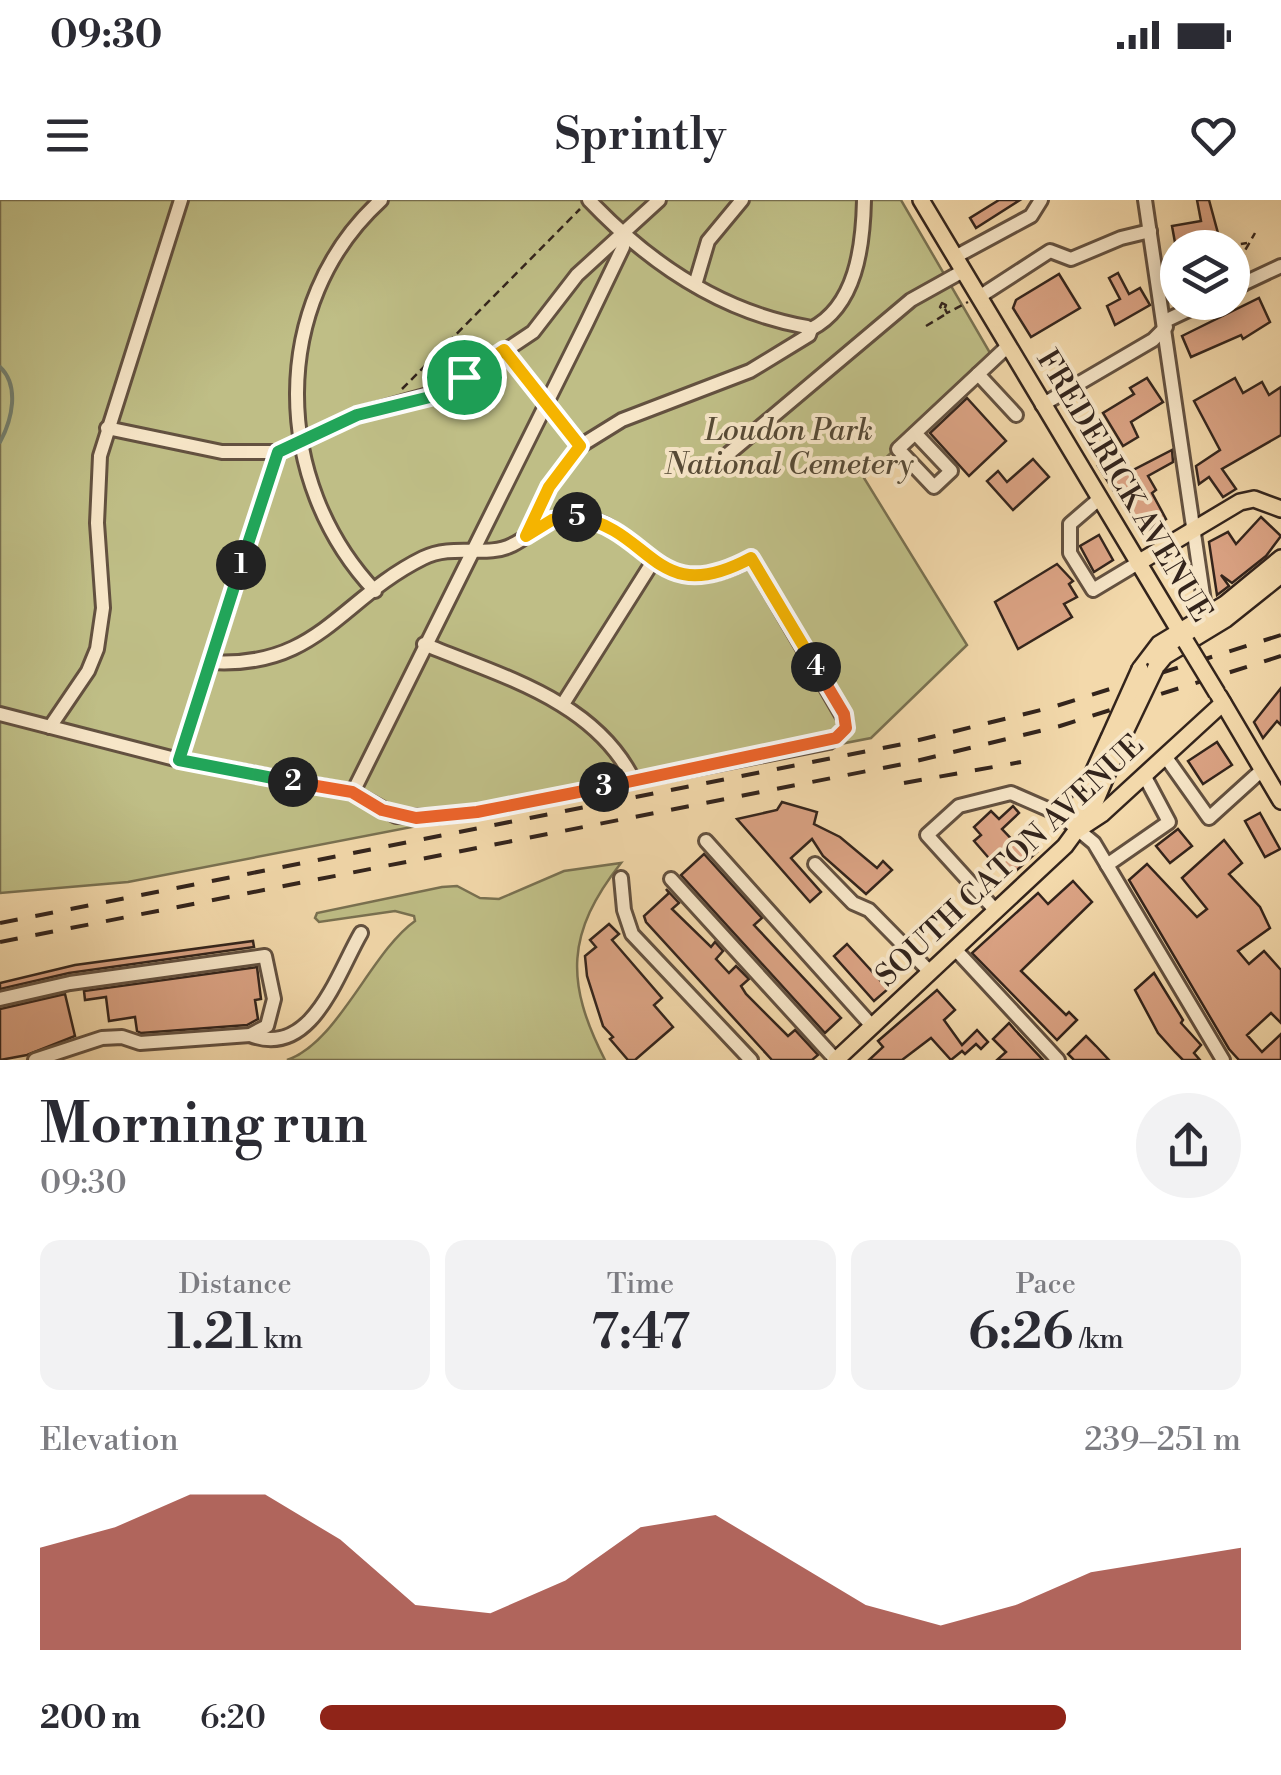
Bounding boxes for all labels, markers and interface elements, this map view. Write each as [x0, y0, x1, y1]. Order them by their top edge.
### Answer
text: 09:30 [50, 12, 162, 59]
text: Sprintly [555, 107, 726, 164]
icon: menu [40, 108, 95, 163]
icon: heart [1186, 108, 1241, 163]
map controls [1160, 230, 1250, 320]
button: layers [1160, 230, 1250, 320]
pin [422, 335, 507, 420]
street label: FREDERICK AVENUE [1028, 343, 1220, 629]
icon: arrive [437, 350, 492, 405]
park label: Loudon Park National Cemetery [664, 412, 915, 484]
pin: 5 [552, 492, 602, 542]
text: 5 [568, 499, 586, 534]
pin: 1 [216, 540, 266, 590]
text: 1 [234, 547, 248, 582]
pin: 4 [791, 642, 841, 692]
text: 4 [807, 649, 825, 684]
street label: SOUTH CATON AVENUE [868, 727, 1152, 995]
pin: 2 [268, 757, 318, 807]
pin: 3 [579, 762, 629, 812]
text: 2 [284, 764, 302, 799]
text: 3 [596, 769, 612, 804]
text: Morning run [40, 1091, 368, 1160]
button: share [1136, 1093, 1241, 1198]
text: 09:30 [40, 1163, 127, 1203]
text: Distance [179, 1267, 292, 1302]
text: Time [607, 1267, 674, 1302]
text: Pace [1016, 1267, 1076, 1302]
text: 1.21 [167, 1302, 258, 1364]
text: 7:47 [591, 1302, 690, 1364]
text: 6:26 [968, 1302, 1073, 1364]
text: km [258, 1322, 303, 1357]
text: /km [1073, 1322, 1124, 1357]
text: Elevation [40, 1420, 179, 1460]
text: 239–251 m [1084, 1420, 1241, 1460]
text: 200 m [40, 1698, 141, 1738]
text: 6:20 [200, 1698, 266, 1738]

